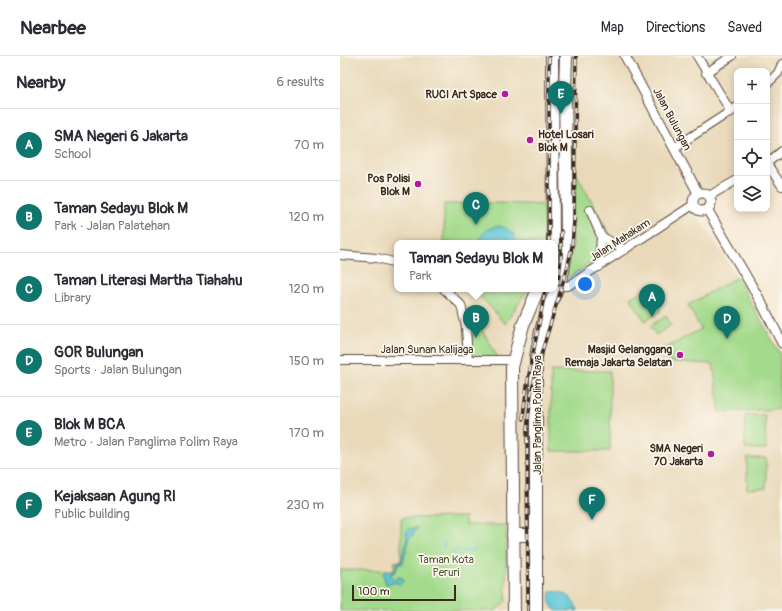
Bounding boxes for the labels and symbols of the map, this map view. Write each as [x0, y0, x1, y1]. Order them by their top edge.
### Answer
pin: E [548, 81, 574, 114]
street label: Jalan Bulungan [650, 85, 694, 153]
place label: RUCI Art Space [425, 88, 498, 101]
marker: RUCI Art Space [500, 89, 510, 99]
place label: Hotel Losari Blok M [538, 128, 594, 154]
marker: Hotel Losari Blok M [525, 135, 535, 145]
place label: Pos Polisi Blok M [367, 172, 410, 198]
marker: Pos Polisi Blok M [413, 179, 423, 189]
pin: C [463, 192, 489, 225]
street label: Jalan Mahakam [587, 216, 653, 264]
your location [575, 274, 595, 294]
pin: A [639, 284, 665, 317]
pin: B [463, 305, 489, 338]
pin: D [714, 306, 740, 339]
street label: Jalan Sunan Kalijaga [381, 343, 473, 356]
place label: Masjid Gelanggang Remaja Jakarta Selatan [565, 343, 672, 369]
marker: Masjid Gelanggang Remaja Jakarta Selatan [675, 350, 685, 360]
street label: Jalan Panglima Polim Raya [531, 355, 544, 475]
place label: SMA Negeri 70 Jakarta [649, 442, 703, 468]
marker: SMA Negeri 70 Jakarta [706, 449, 716, 459]
pin: F [579, 487, 605, 520]
park label: Taman Kota Peruri [418, 553, 474, 579]
scale bar [352, 583, 456, 602]

